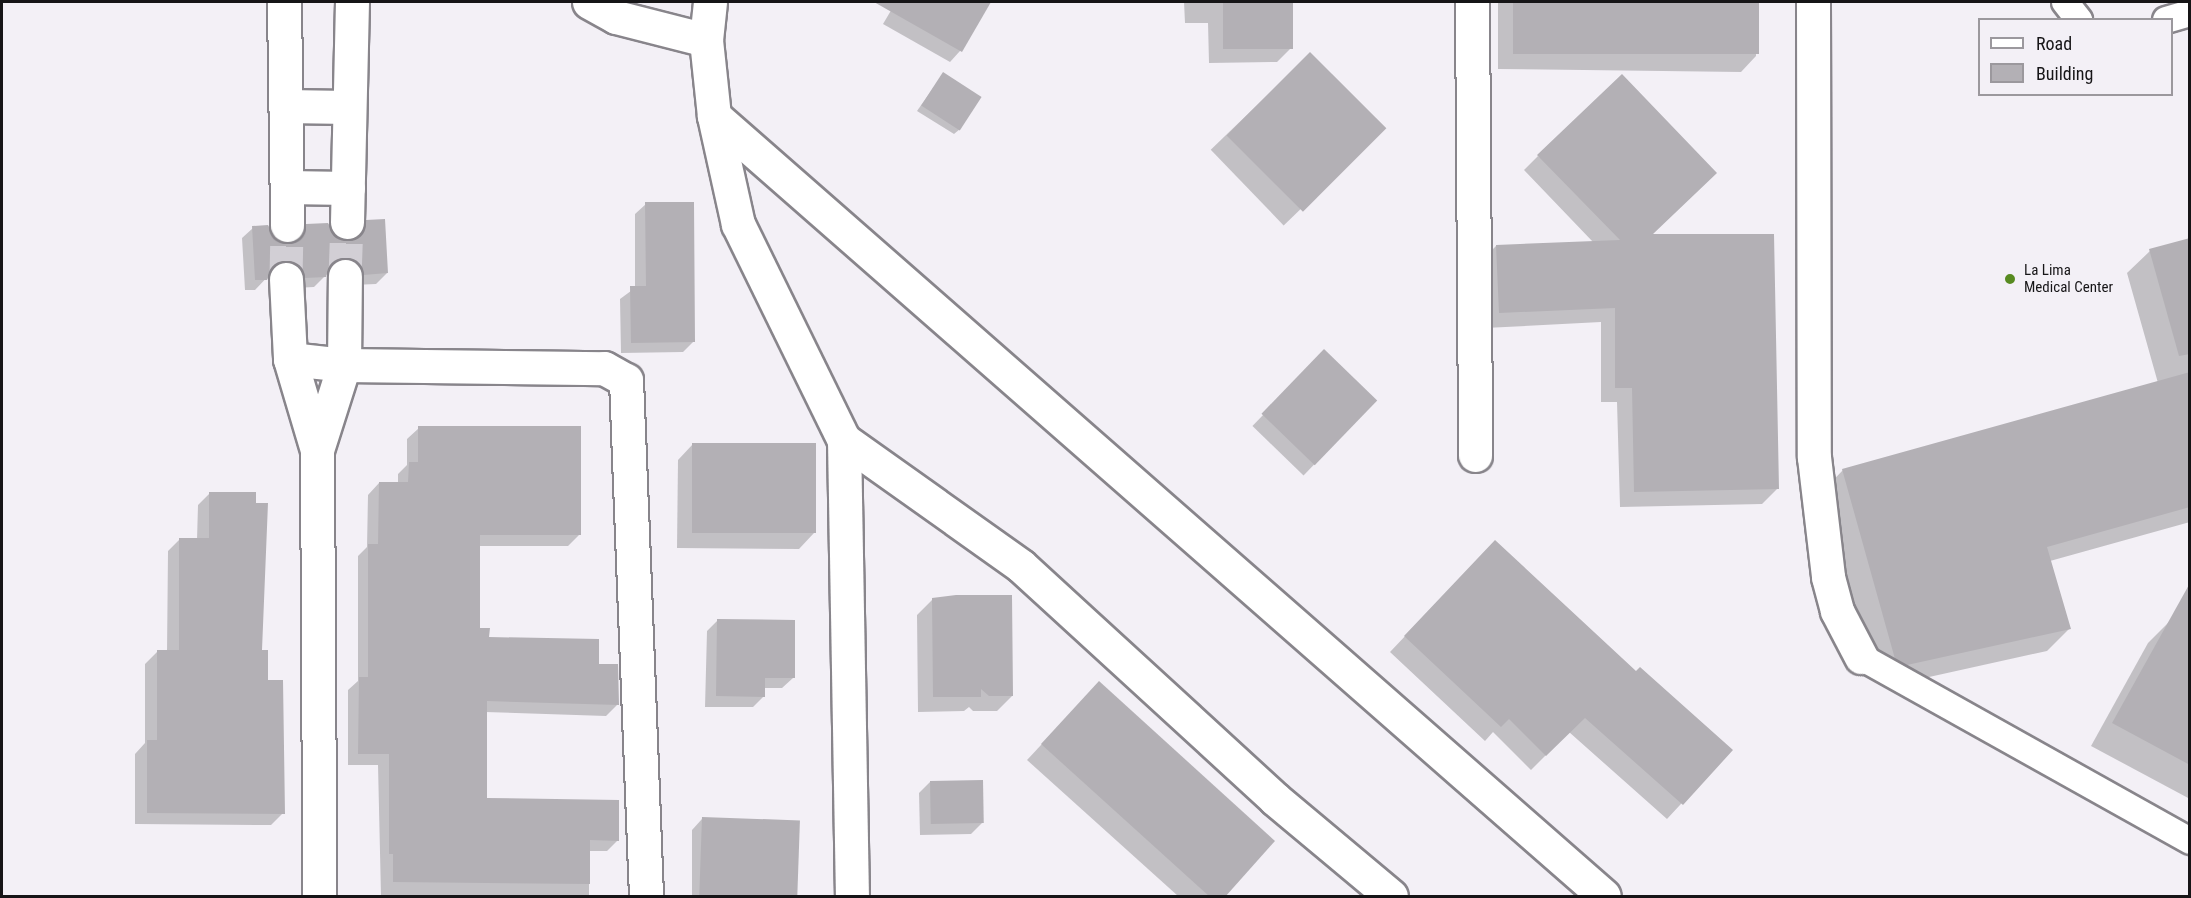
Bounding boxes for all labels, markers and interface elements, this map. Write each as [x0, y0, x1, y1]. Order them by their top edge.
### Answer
legend [1978, 18, 2173, 96]
text: Road [2036, 33, 2072, 54]
text: Building [2036, 63, 2093, 84]
place label: La Lima Medical Center [2024, 261, 2113, 296]
marker: La Lima Medical Center [2001, 270, 2019, 288]

